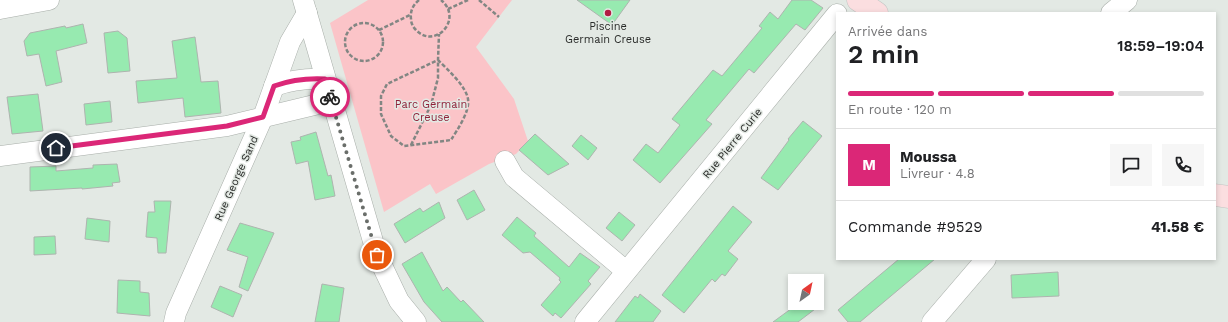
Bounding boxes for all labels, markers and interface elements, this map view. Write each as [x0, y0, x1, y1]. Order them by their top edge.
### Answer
marker: Piscine Germain Creuse [603, 8, 613, 18]
place label: Piscine Germain Creuse [565, 20, 651, 46]
text: Arrivée dans [848, 24, 927, 39]
text: 18:59–19:04 [1117, 37, 1204, 55]
text: 2 min [848, 39, 919, 69]
courier [310, 77, 350, 117]
icon: bike [319, 86, 341, 108]
park label: Parc Germain Creuse [395, 98, 467, 124]
text: En route · 120 m [848, 102, 952, 117]
street label: Rue Pierre Curie [700, 105, 765, 181]
pin [39, 131, 73, 165]
street label: Rue George Sand [212, 134, 261, 223]
icon: home [45, 137, 67, 159]
button: chat [1110, 144, 1152, 186]
button: phone [1162, 144, 1204, 186]
text: Moussa [900, 148, 957, 166]
text: M [862, 156, 876, 174]
text: Livreur · 4.8 [900, 166, 975, 181]
text: Commande #9529 [848, 218, 982, 236]
text: 41.58 € [1151, 218, 1204, 236]
pin [360, 238, 394, 272]
icon: bag [366, 244, 388, 266]
north arrow [788, 274, 824, 310]
map controls [788, 274, 824, 310]

